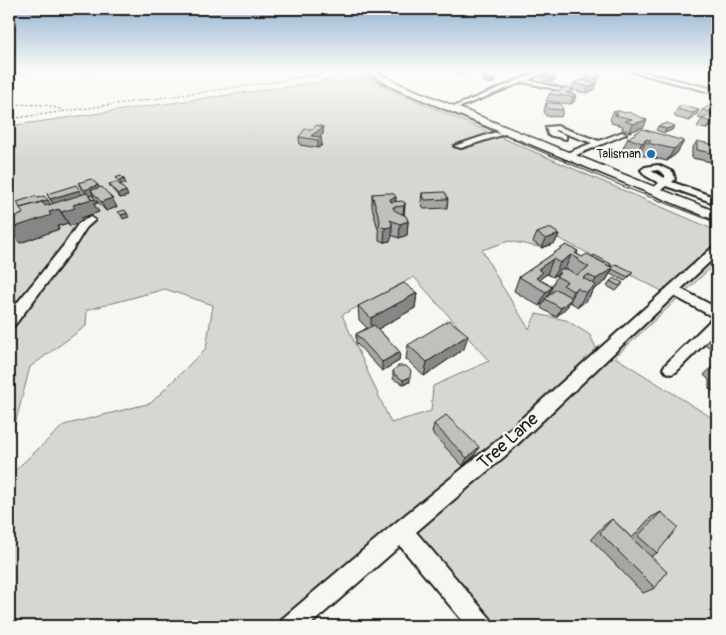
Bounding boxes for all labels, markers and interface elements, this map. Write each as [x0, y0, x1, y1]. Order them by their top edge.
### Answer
place label: Talisman [596, 147, 641, 162]
marker: Talisman [645, 148, 657, 160]
street label: Tree Lane [473, 408, 543, 474]

